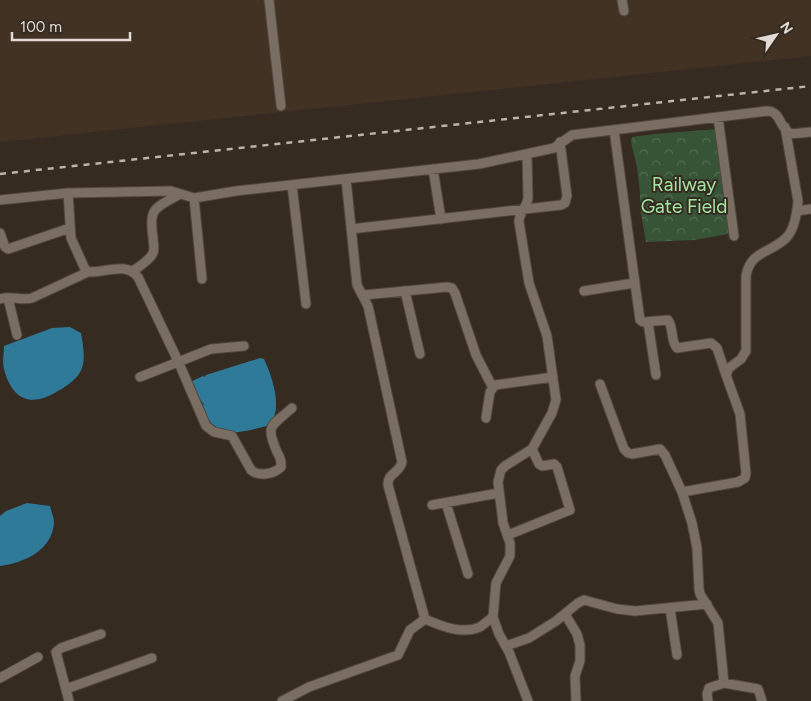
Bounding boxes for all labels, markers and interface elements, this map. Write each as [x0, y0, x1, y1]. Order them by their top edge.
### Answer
scale bar [12, 10, 130, 42]
north arrow [751, 10, 801, 60]
text: 100 m [20, 18, 62, 36]
text: N [776, 19, 796, 37]
park label: Railway Gate Field [641, 173, 727, 218]

